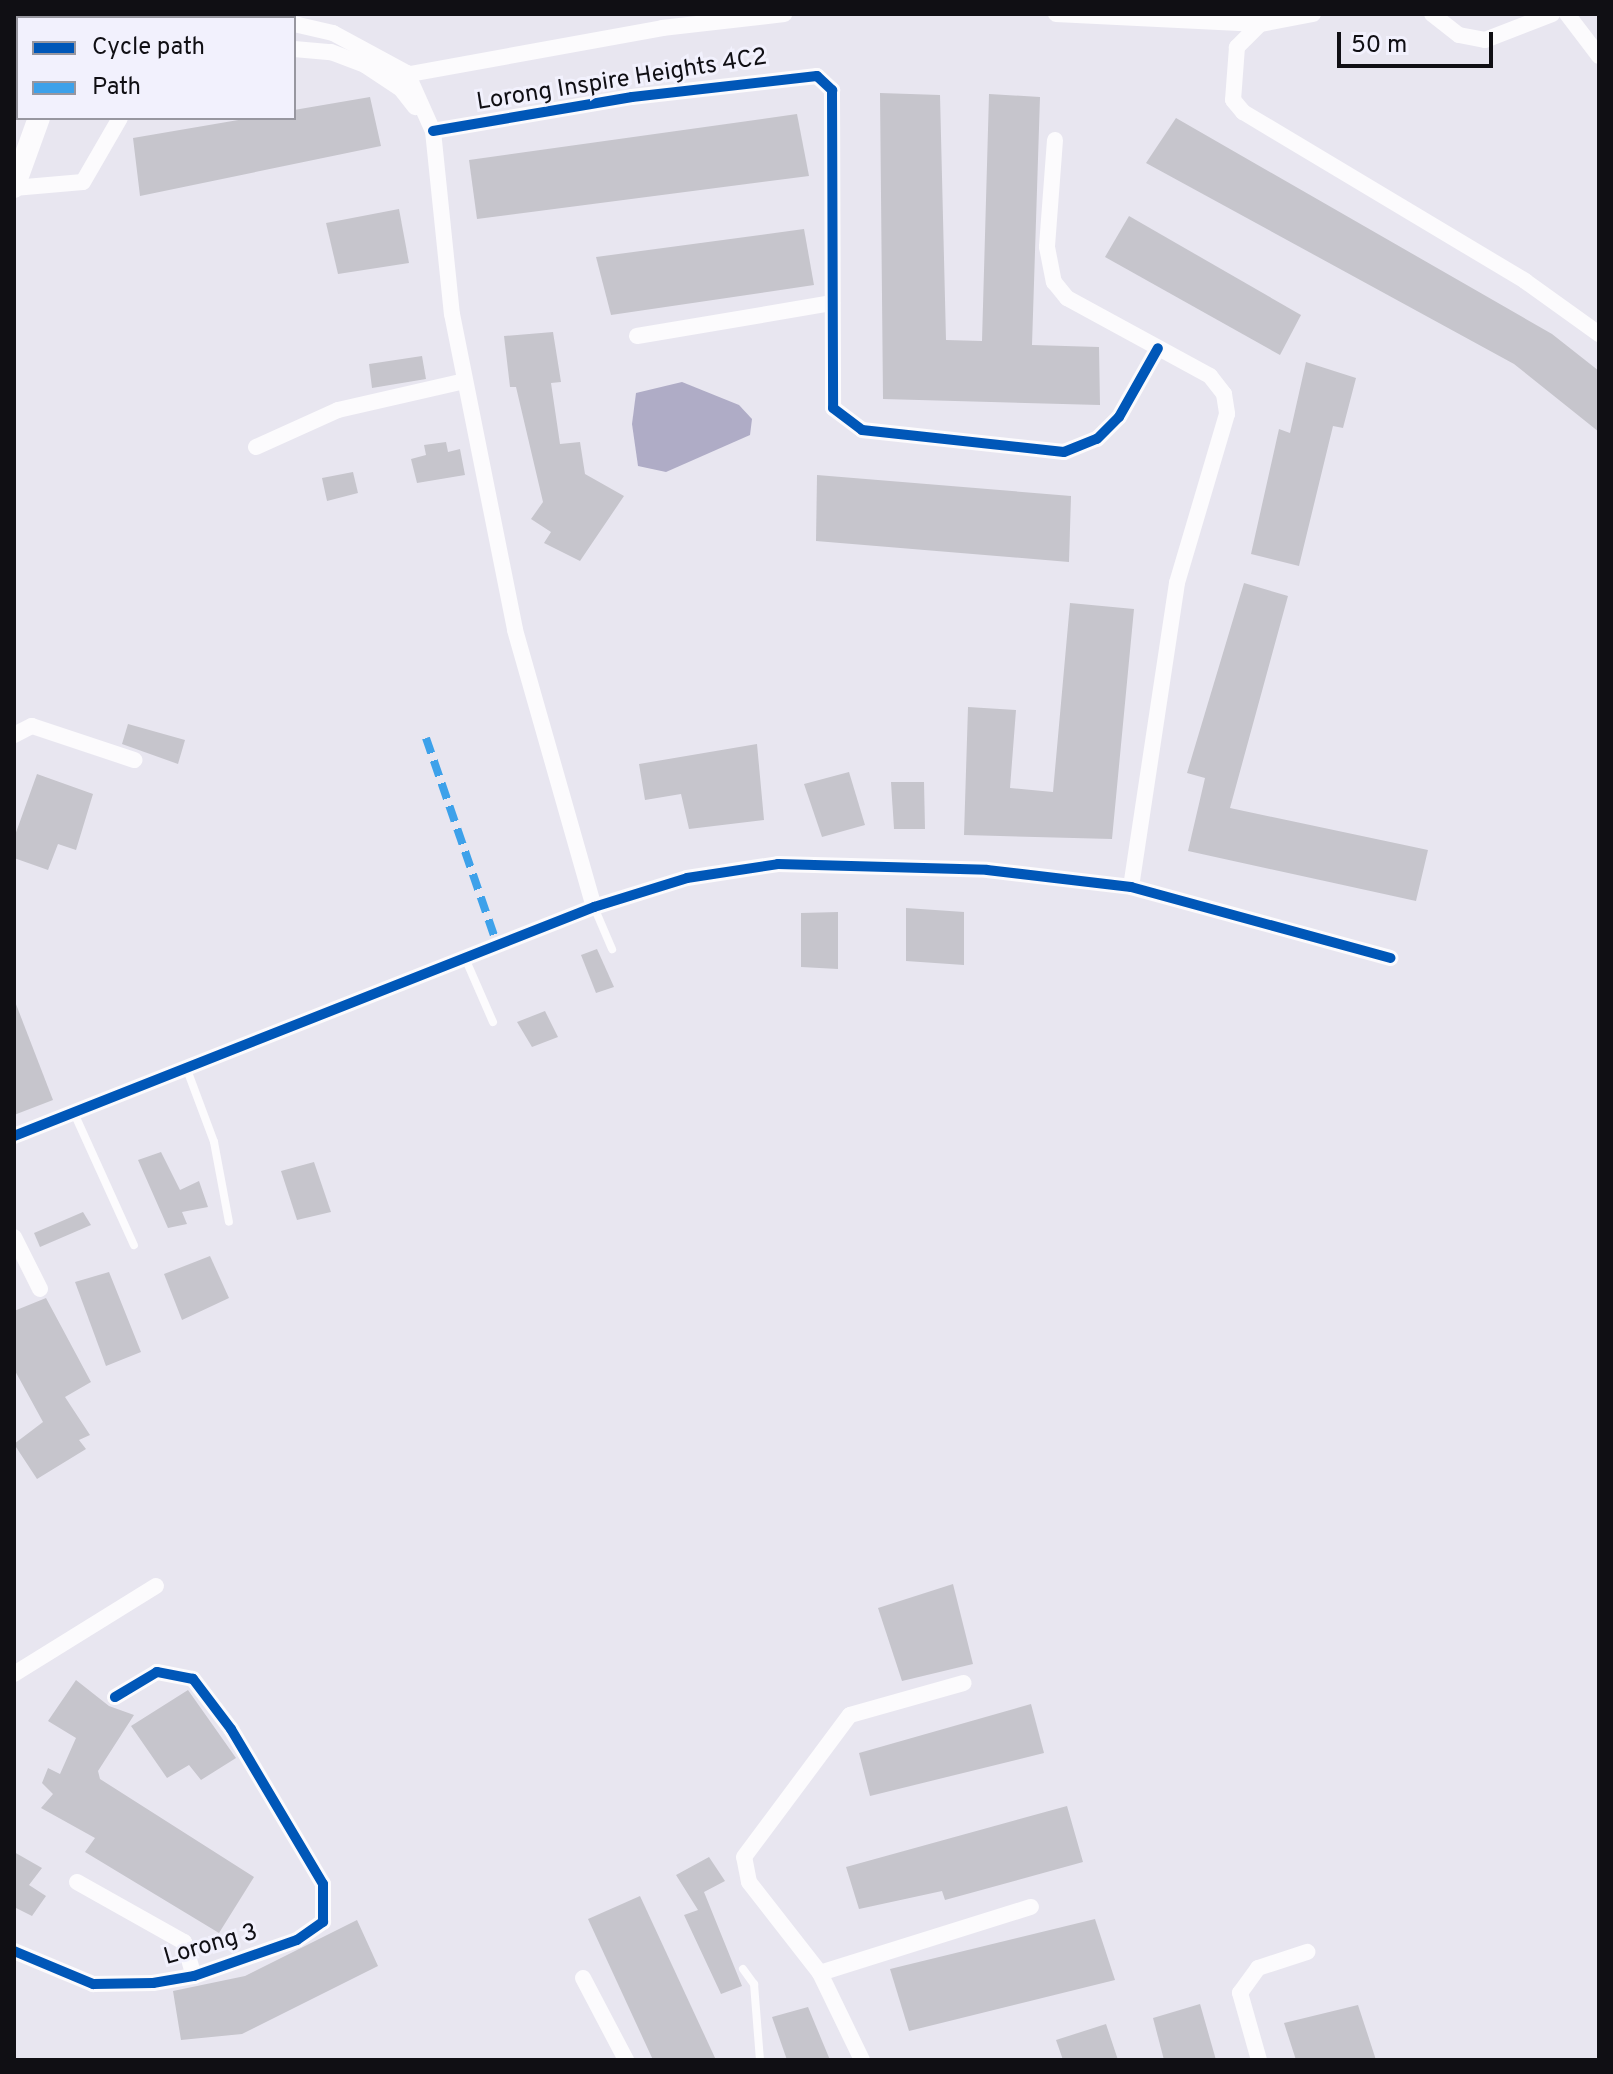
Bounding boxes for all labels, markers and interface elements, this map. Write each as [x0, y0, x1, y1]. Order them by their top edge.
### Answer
legend [16, 16, 296, 120]
scale bar [1341, 16, 1497, 66]
text: 50 m [1351, 31, 1407, 61]
text: Cycle path [92, 33, 205, 63]
street label: Lorong Inspire Heights 4C2 [475, 44, 769, 118]
text: Path [92, 73, 141, 103]
street label: Lorong 3 [161, 1919, 261, 1973]

